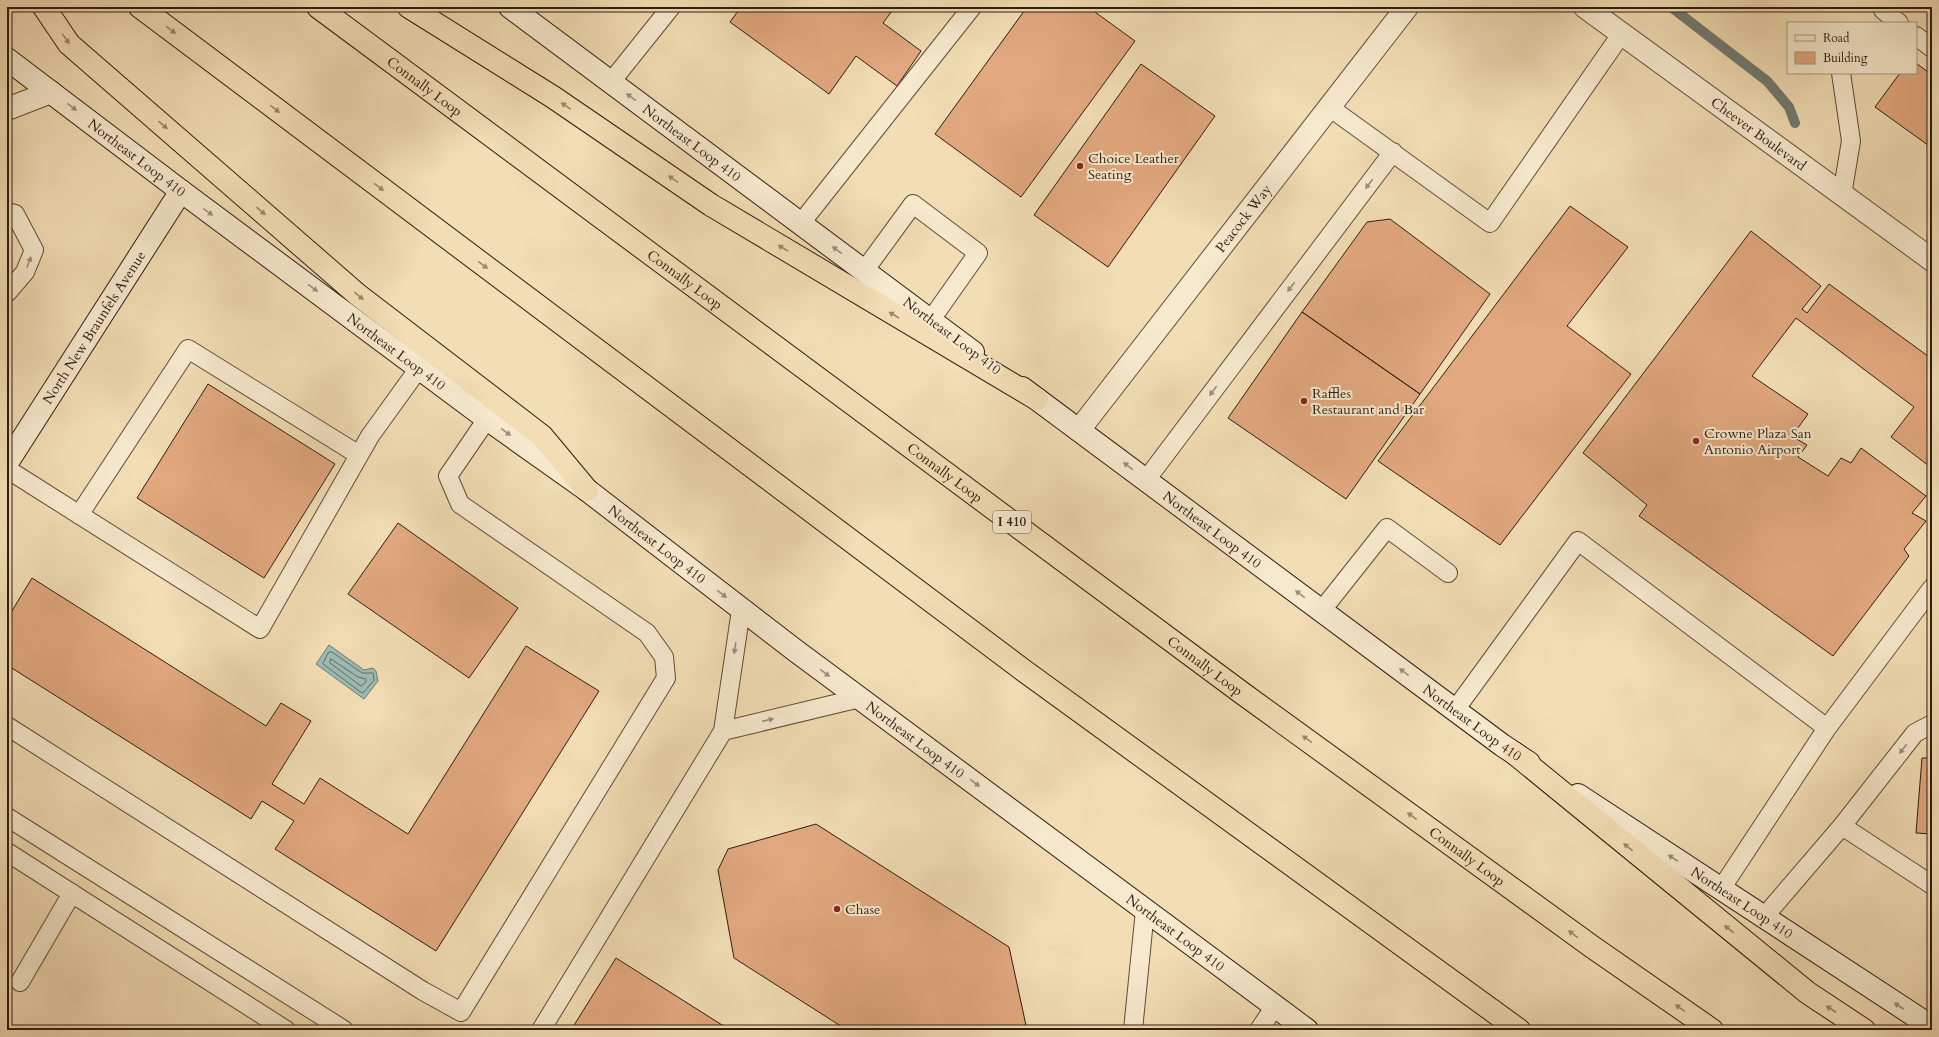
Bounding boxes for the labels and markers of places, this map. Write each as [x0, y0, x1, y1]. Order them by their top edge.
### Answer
place label: Choice Leather Seating [1088, 149, 1180, 184]
marker: Choice Leather Seating [1075, 161, 1085, 171]
place label: Raffles Restaurant and Bar [1312, 384, 1425, 419]
marker: Raffles Restaurant and Bar [1299, 396, 1309, 406]
place label: Crowne Plaza San Antonio Airport [1704, 424, 1812, 459]
marker: Crowne Plaza San Antonio Airport [1691, 436, 1701, 446]
place label: Chase [845, 900, 880, 919]
marker: Chase [832, 904, 842, 914]

